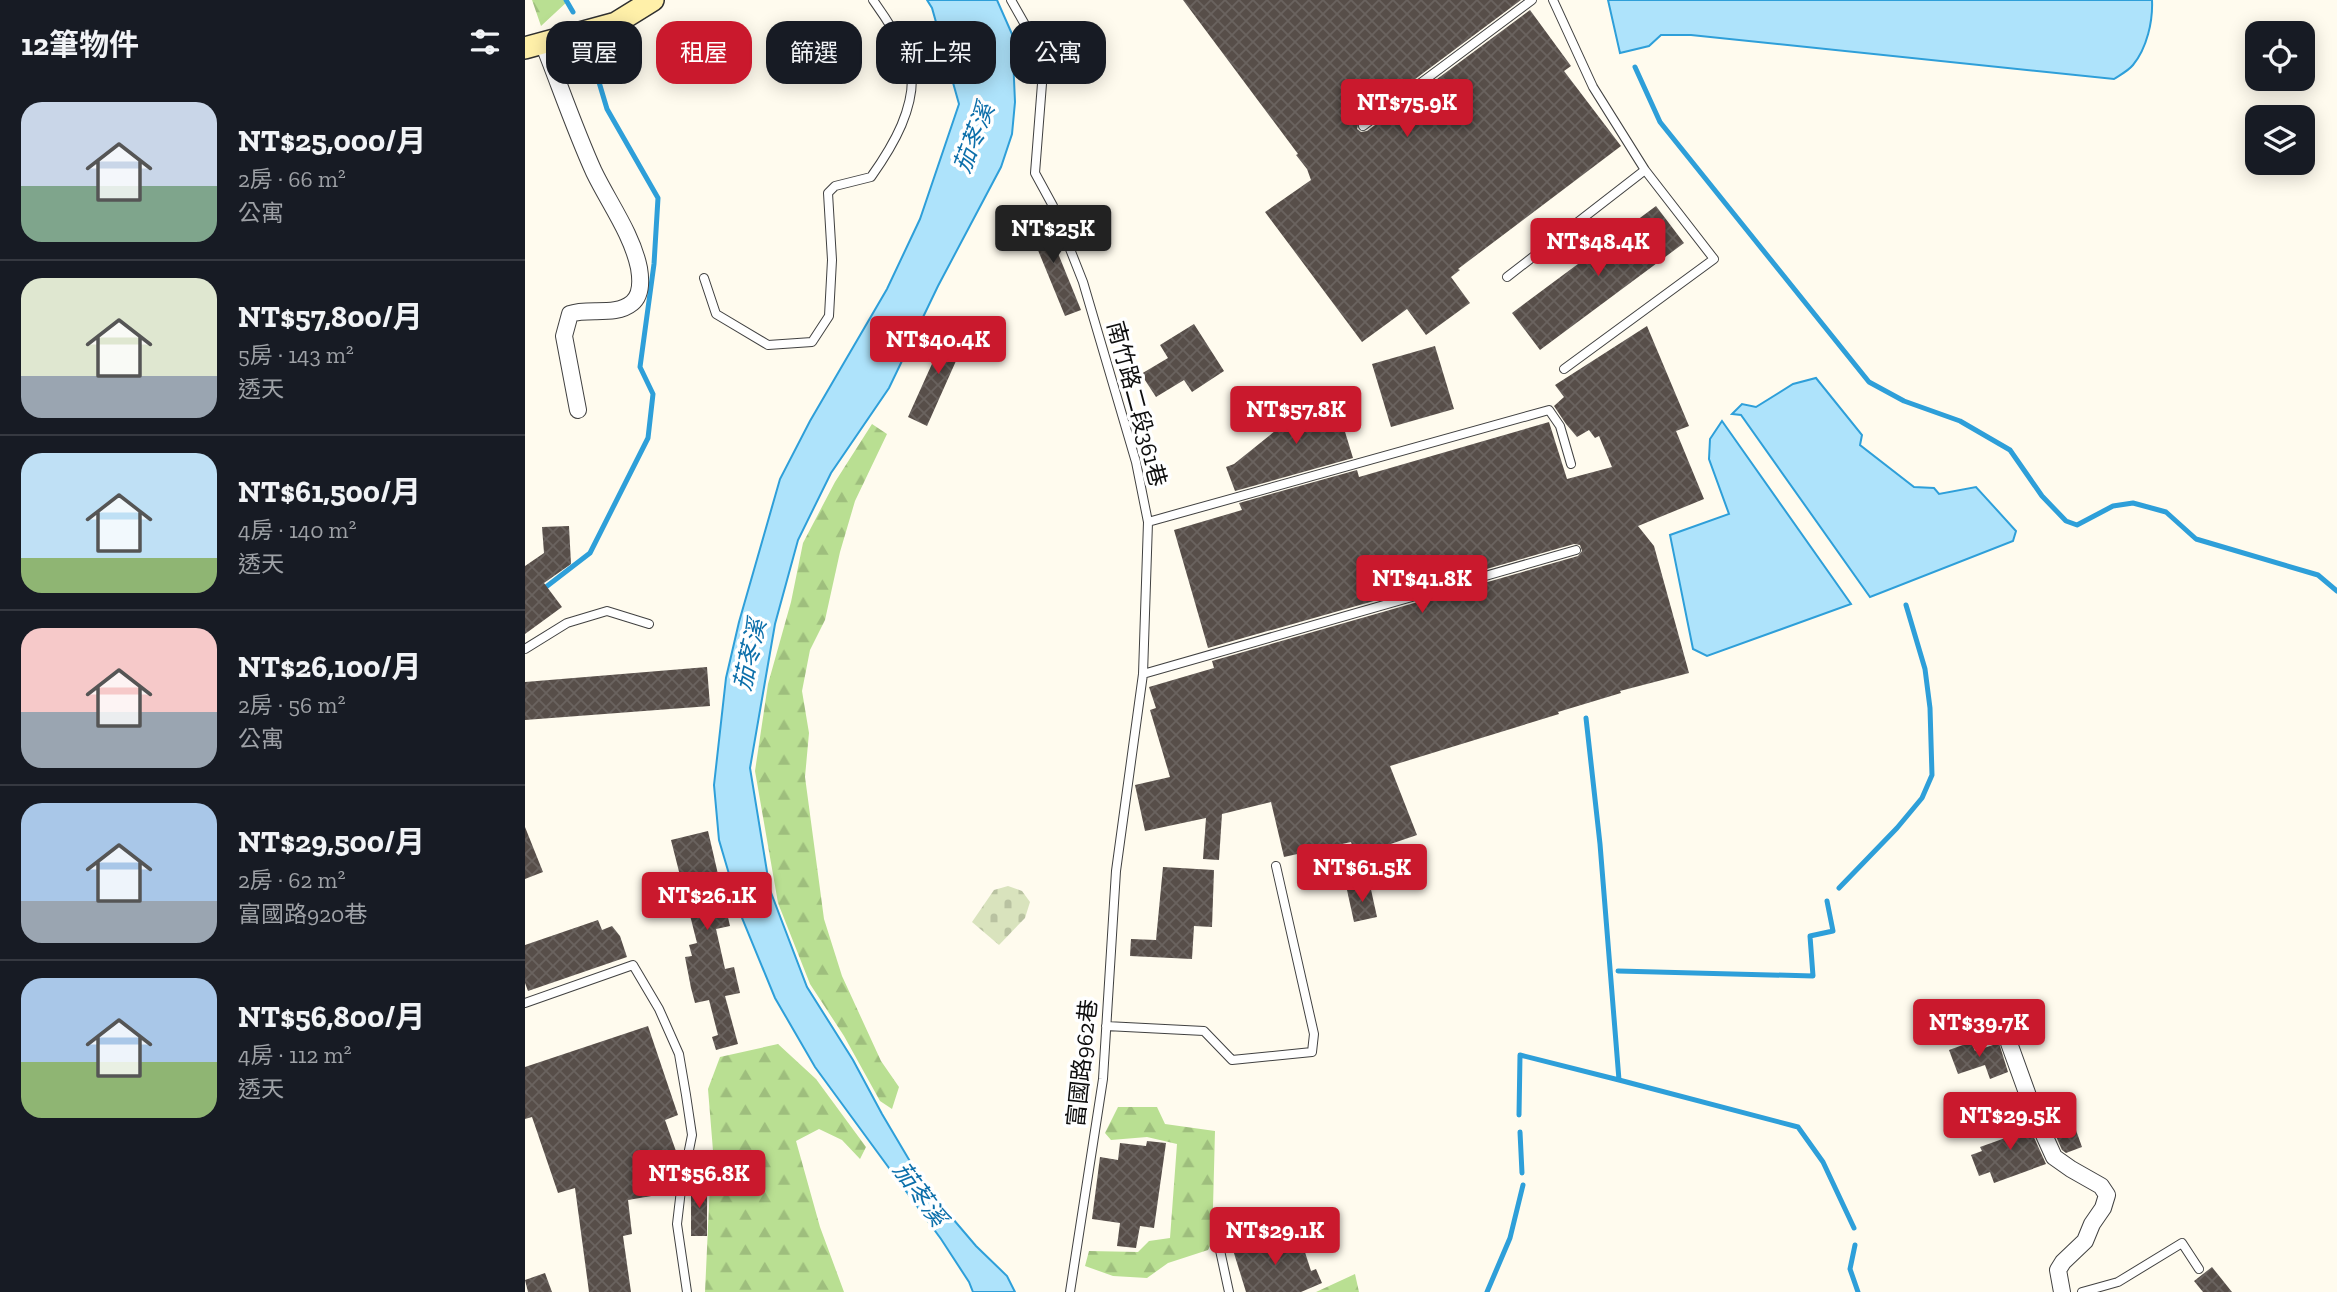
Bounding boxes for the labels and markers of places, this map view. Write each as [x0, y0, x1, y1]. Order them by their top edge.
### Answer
pin: NT$75.9K [1335, 80, 1479, 139]
pin: NT$25K [996, 205, 1110, 265]
pin: NT$48.4K [1526, 218, 1670, 278]
pin: NT$40.4K [866, 316, 1010, 376]
pin: NT$57.8K [1224, 386, 1368, 446]
pin: NT$41.8K [1350, 556, 1494, 615]
pin: NT$61.5K [1290, 844, 1434, 904]
pin: NT$26.1K [635, 872, 779, 932]
pin: NT$39.7K [1907, 1000, 2051, 1059]
pin: NT$29.5K [1938, 1092, 2082, 1152]
pin: NT$56.8K [627, 1150, 771, 1210]
pin: NT$29.1K [1203, 1208, 1347, 1267]

